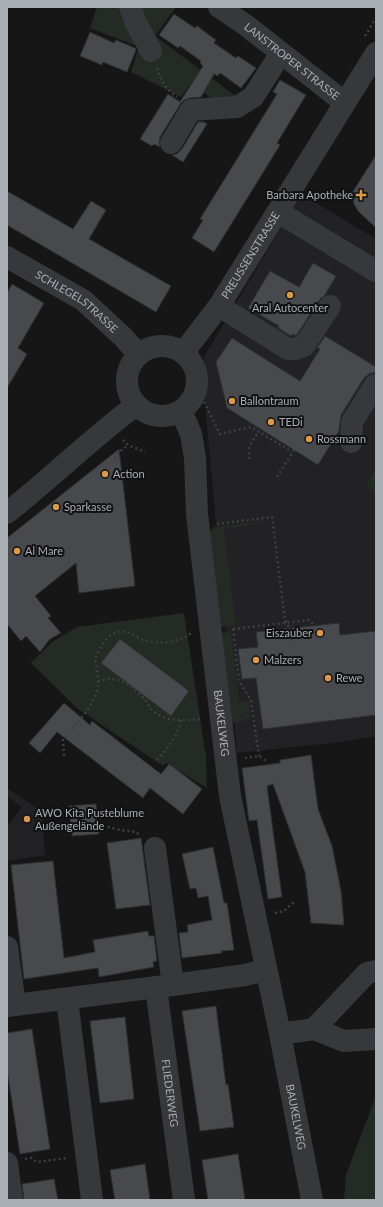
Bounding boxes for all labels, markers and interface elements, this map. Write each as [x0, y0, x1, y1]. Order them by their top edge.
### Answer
street label: LANSTROPER STRASSE [242, 20, 342, 102]
place label: Barbara Apotheke [266, 188, 353, 201]
marker: Barbara Apotheke [356, 190, 366, 200]
street label: PREUSSENSTRASSE [218, 209, 282, 301]
street label: SCHLEGELSTRASSE [33, 267, 121, 335]
marker: Aral Autocenter [285, 290, 295, 300]
place label: Aral Autocenter [252, 301, 328, 314]
place label: Ballontraum [240, 394, 299, 407]
marker: Ballontraum [227, 396, 237, 406]
place label: TEDi [279, 415, 303, 428]
marker: TEDi [266, 417, 276, 427]
place label: Rossmann [317, 432, 366, 445]
marker: Rossmann [304, 434, 314, 444]
place label: Action [113, 467, 145, 480]
marker: Action [100, 469, 110, 479]
place label: Sparkasse [64, 500, 112, 513]
marker: Sparkasse [51, 502, 61, 512]
place label: Al Mare [25, 544, 63, 557]
marker: Al Mare [12, 546, 22, 556]
place label: Eiszauber [266, 626, 312, 639]
marker: Eiszauber [315, 628, 325, 638]
place label: Malzers [264, 653, 302, 666]
marker: Malzers [251, 655, 261, 665]
place label: Rewe [336, 671, 363, 684]
marker: Rewe [323, 673, 333, 683]
street label: BAUKELWEG [212, 689, 232, 757]
place label: AWO Kita Pusteblume Außengelände [35, 806, 144, 832]
marker: AWO Kita Pusteblume Außengelände [22, 814, 32, 824]
street label: FLIEDERWEG [160, 1058, 181, 1128]
street label: BAUKELWEG [284, 1083, 309, 1151]

